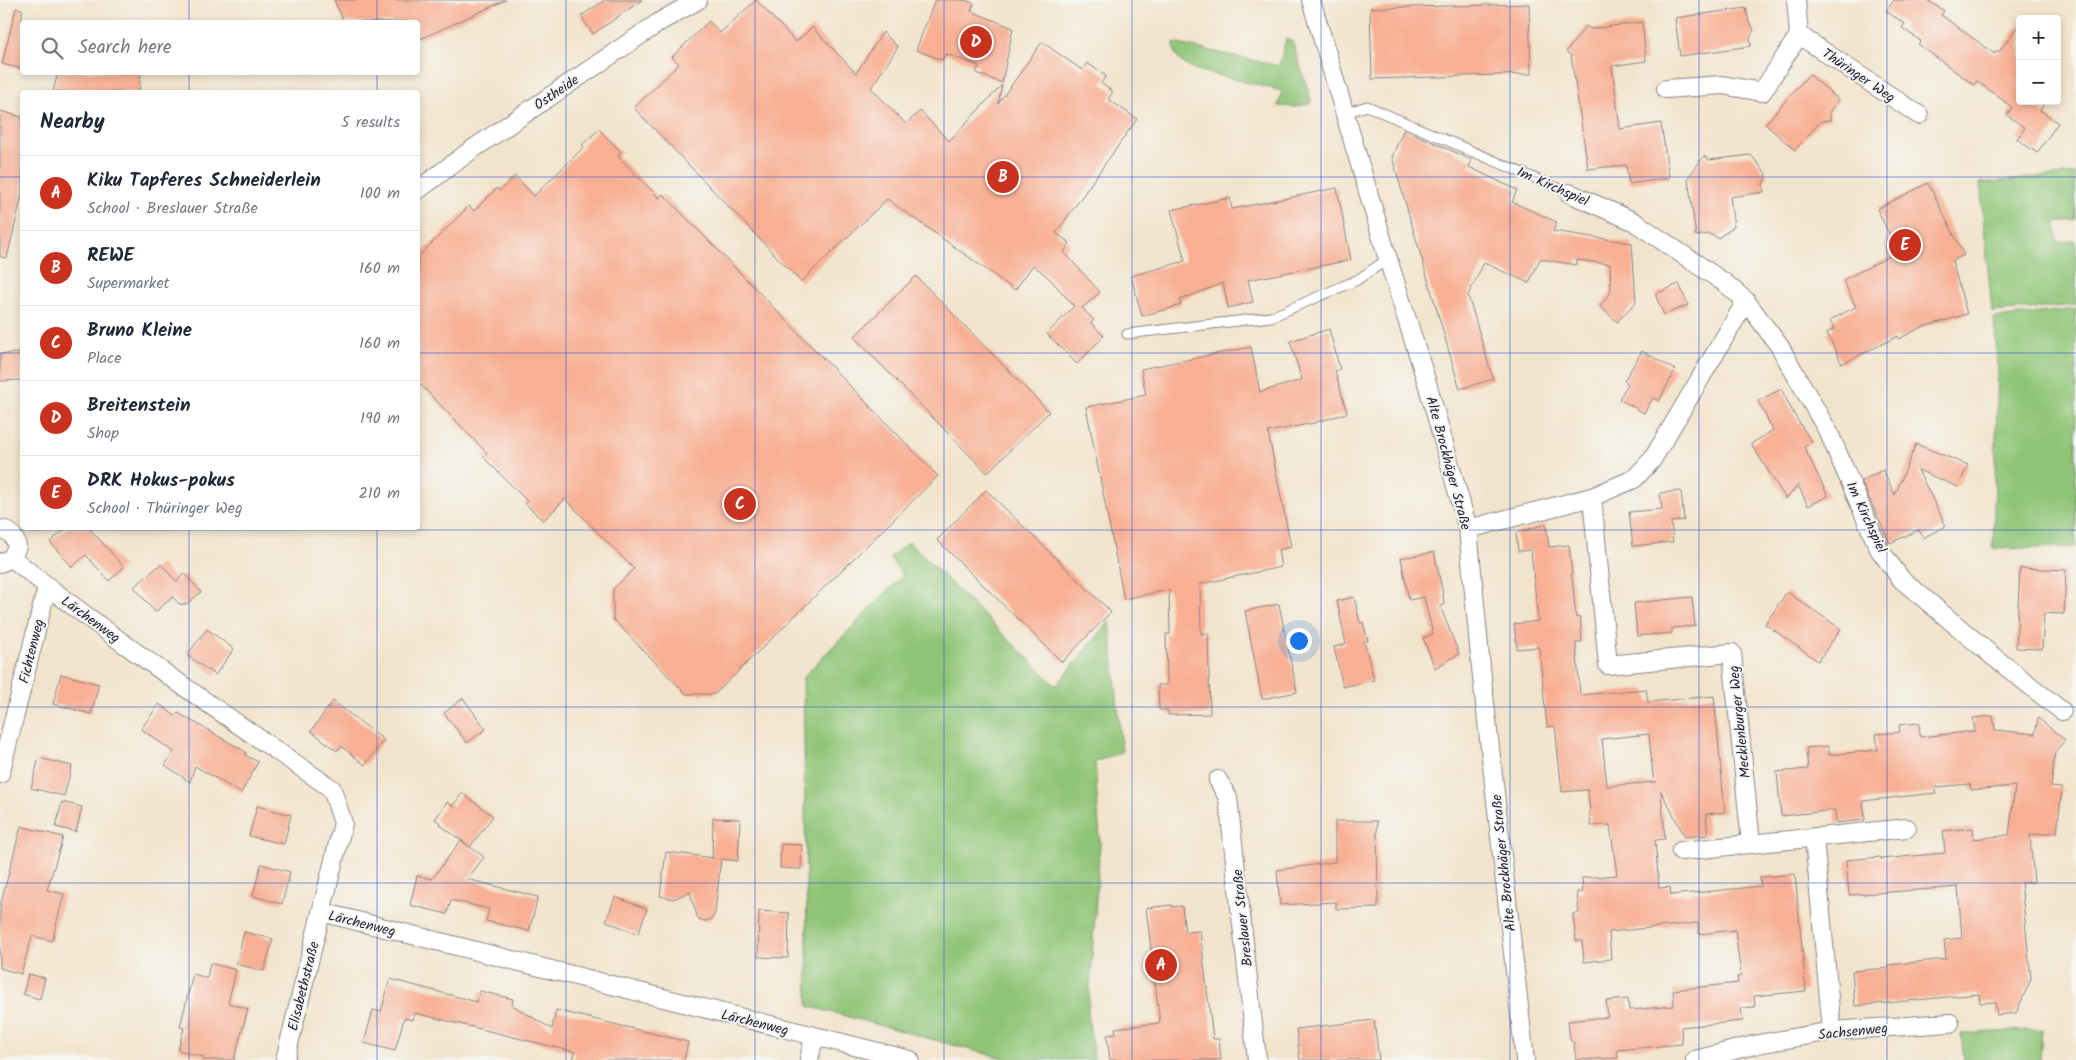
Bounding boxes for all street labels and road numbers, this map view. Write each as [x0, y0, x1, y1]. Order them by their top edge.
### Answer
street label: Thüringer Weg [1817, 43, 1900, 109]
street label: Ostheide [530, 69, 584, 116]
street label: Im Kirchspiel [1513, 161, 1593, 213]
street label: Alte Brockhäger Straße [1420, 394, 1477, 533]
street label: Im Kirchspiel [1840, 478, 1893, 557]
street label: Lärchenweg [56, 591, 125, 649]
street label: Fichtenweg [13, 617, 51, 686]
street label: Mecklenburger Weg [1723, 664, 1757, 779]
street label: Alte Brockhäger Straße [1486, 793, 1522, 933]
street label: Breslauer Straße [1227, 868, 1259, 968]
street label: Lärchenweg [326, 905, 398, 943]
street label: Elisabethstraße [282, 939, 326, 1033]
street label: Lärchenweg [719, 1004, 791, 1042]
street label: Sachsenweg [1817, 1017, 1889, 1047]

